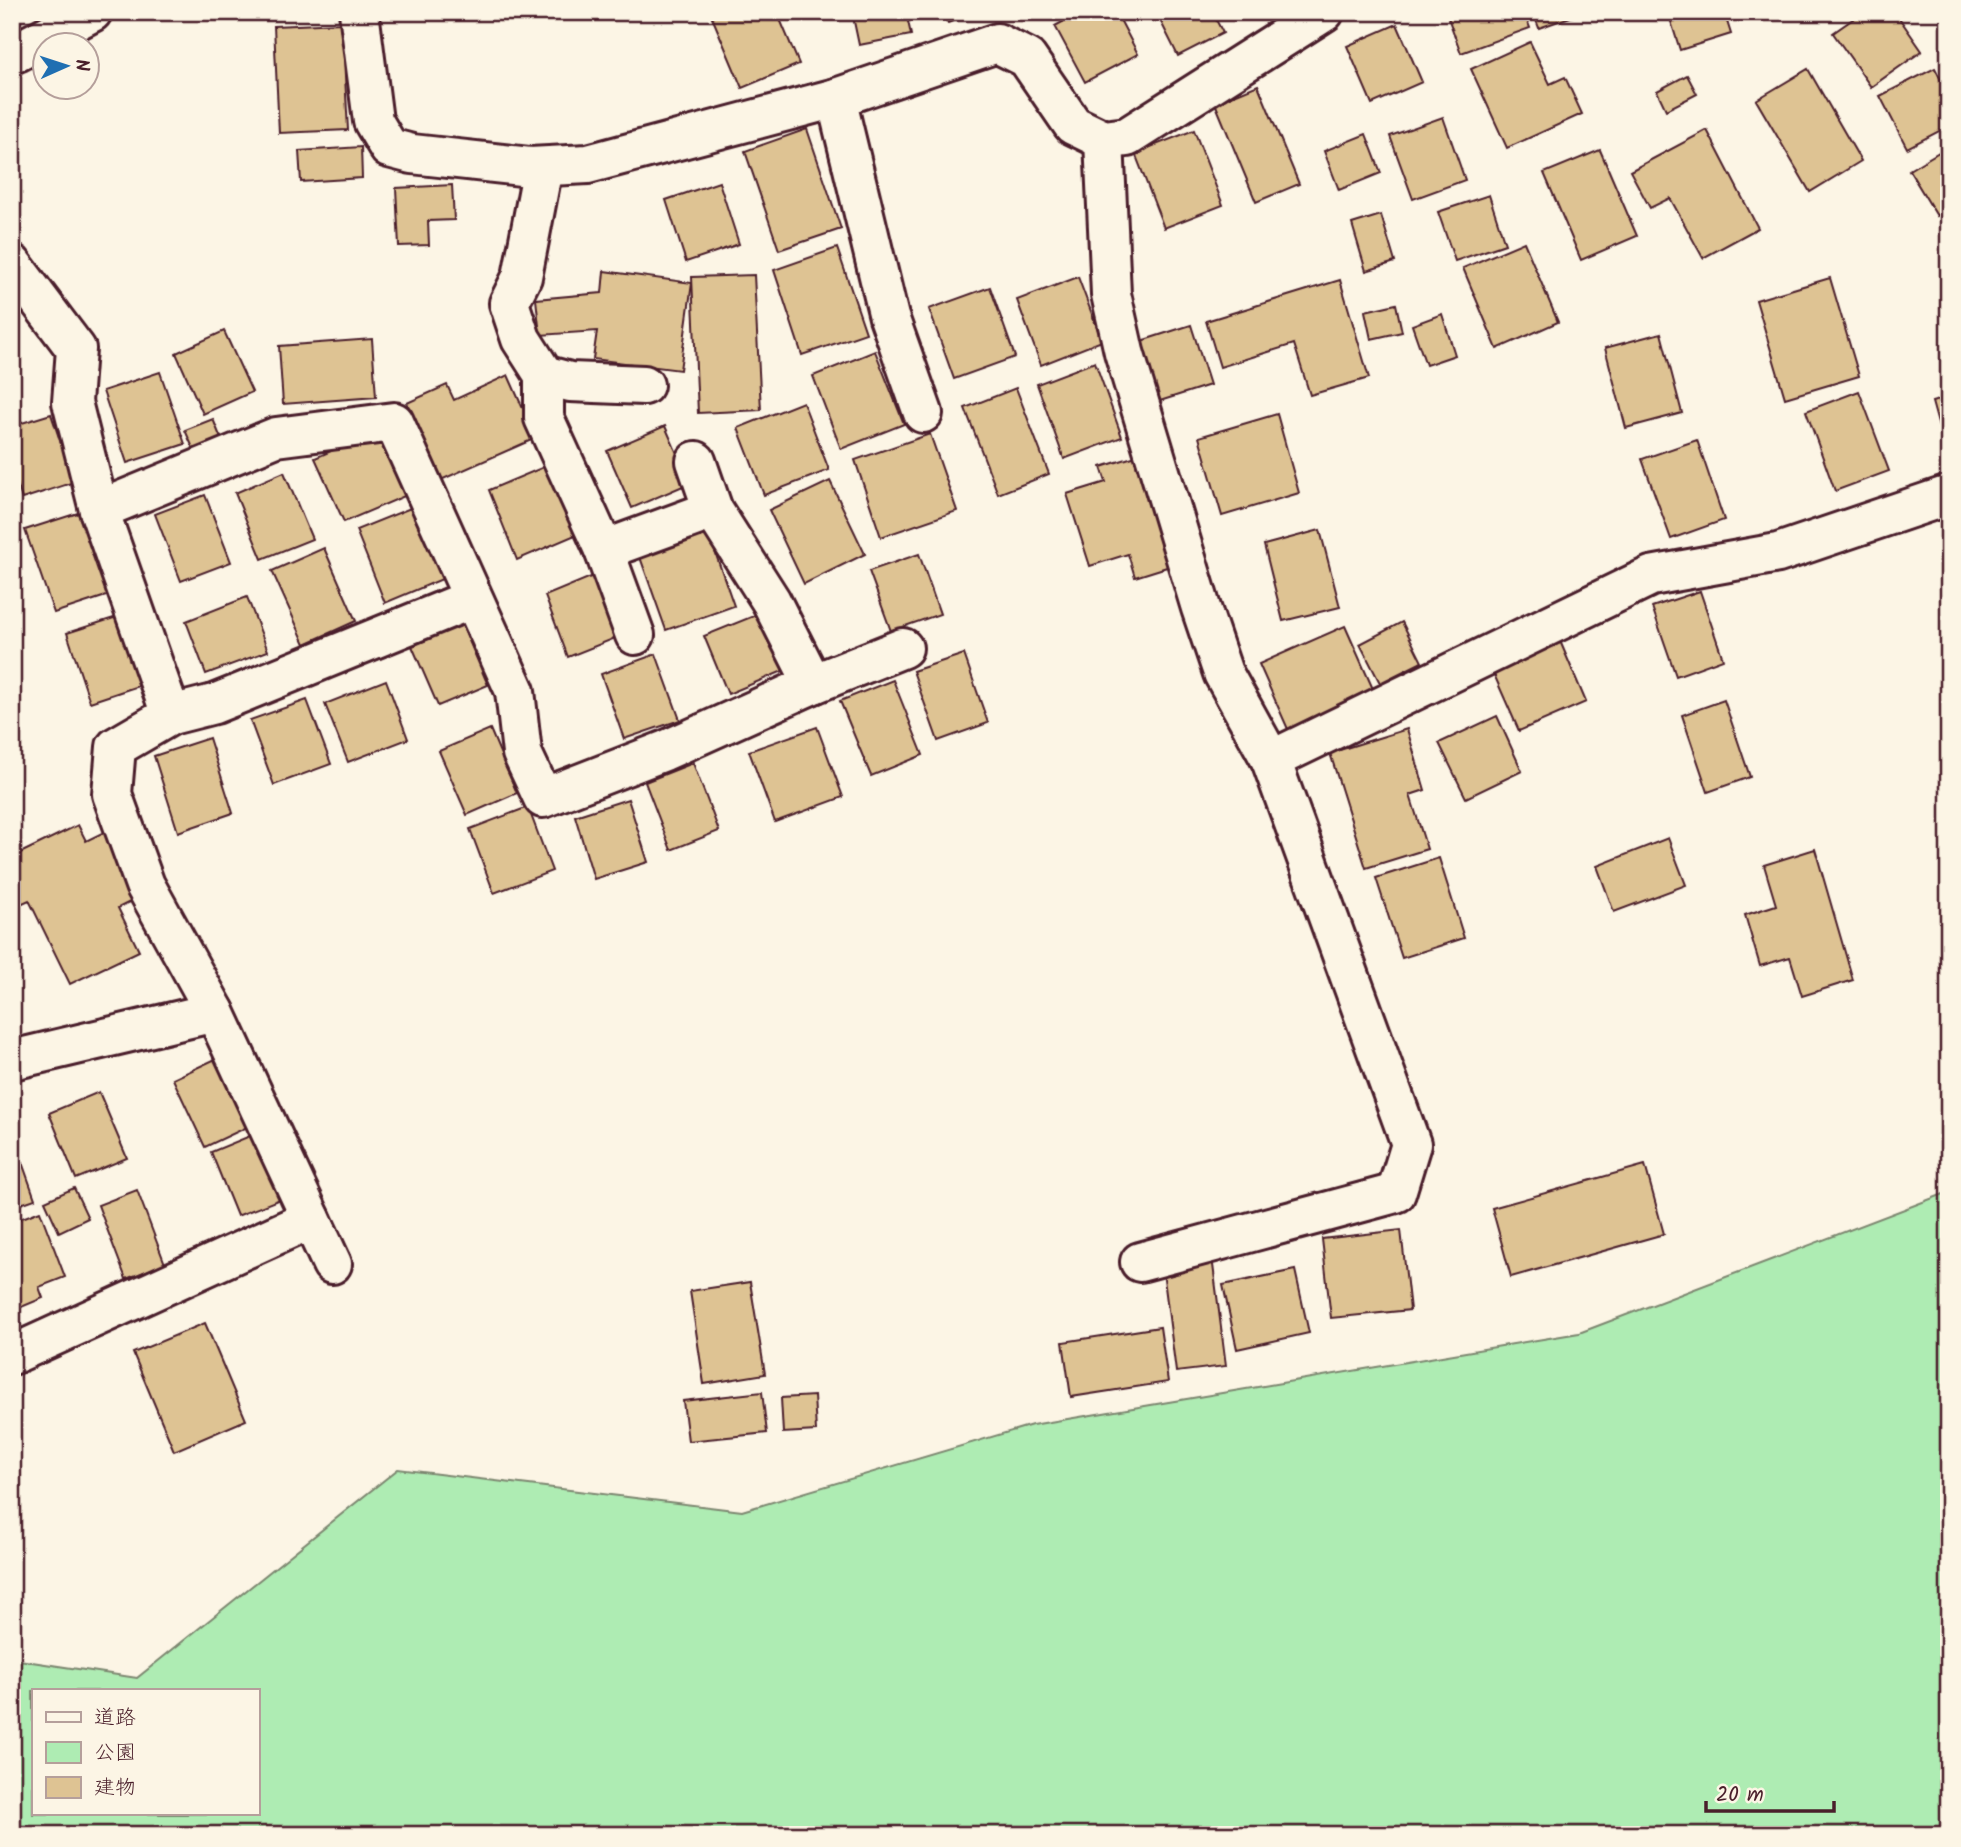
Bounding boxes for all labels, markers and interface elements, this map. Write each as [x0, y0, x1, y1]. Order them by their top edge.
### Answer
north arrow [32, 32, 102, 102]
text: N [66, 58, 96, 72]
legend [32, 1689, 259, 1815]
text: 道路 [94, 1702, 136, 1735]
text: 公園 [94, 1737, 136, 1770]
scale bar [1706, 1770, 1833, 1814]
text: 建物 [94, 1772, 136, 1805]
text: 20 m [1716, 1779, 1764, 1812]

